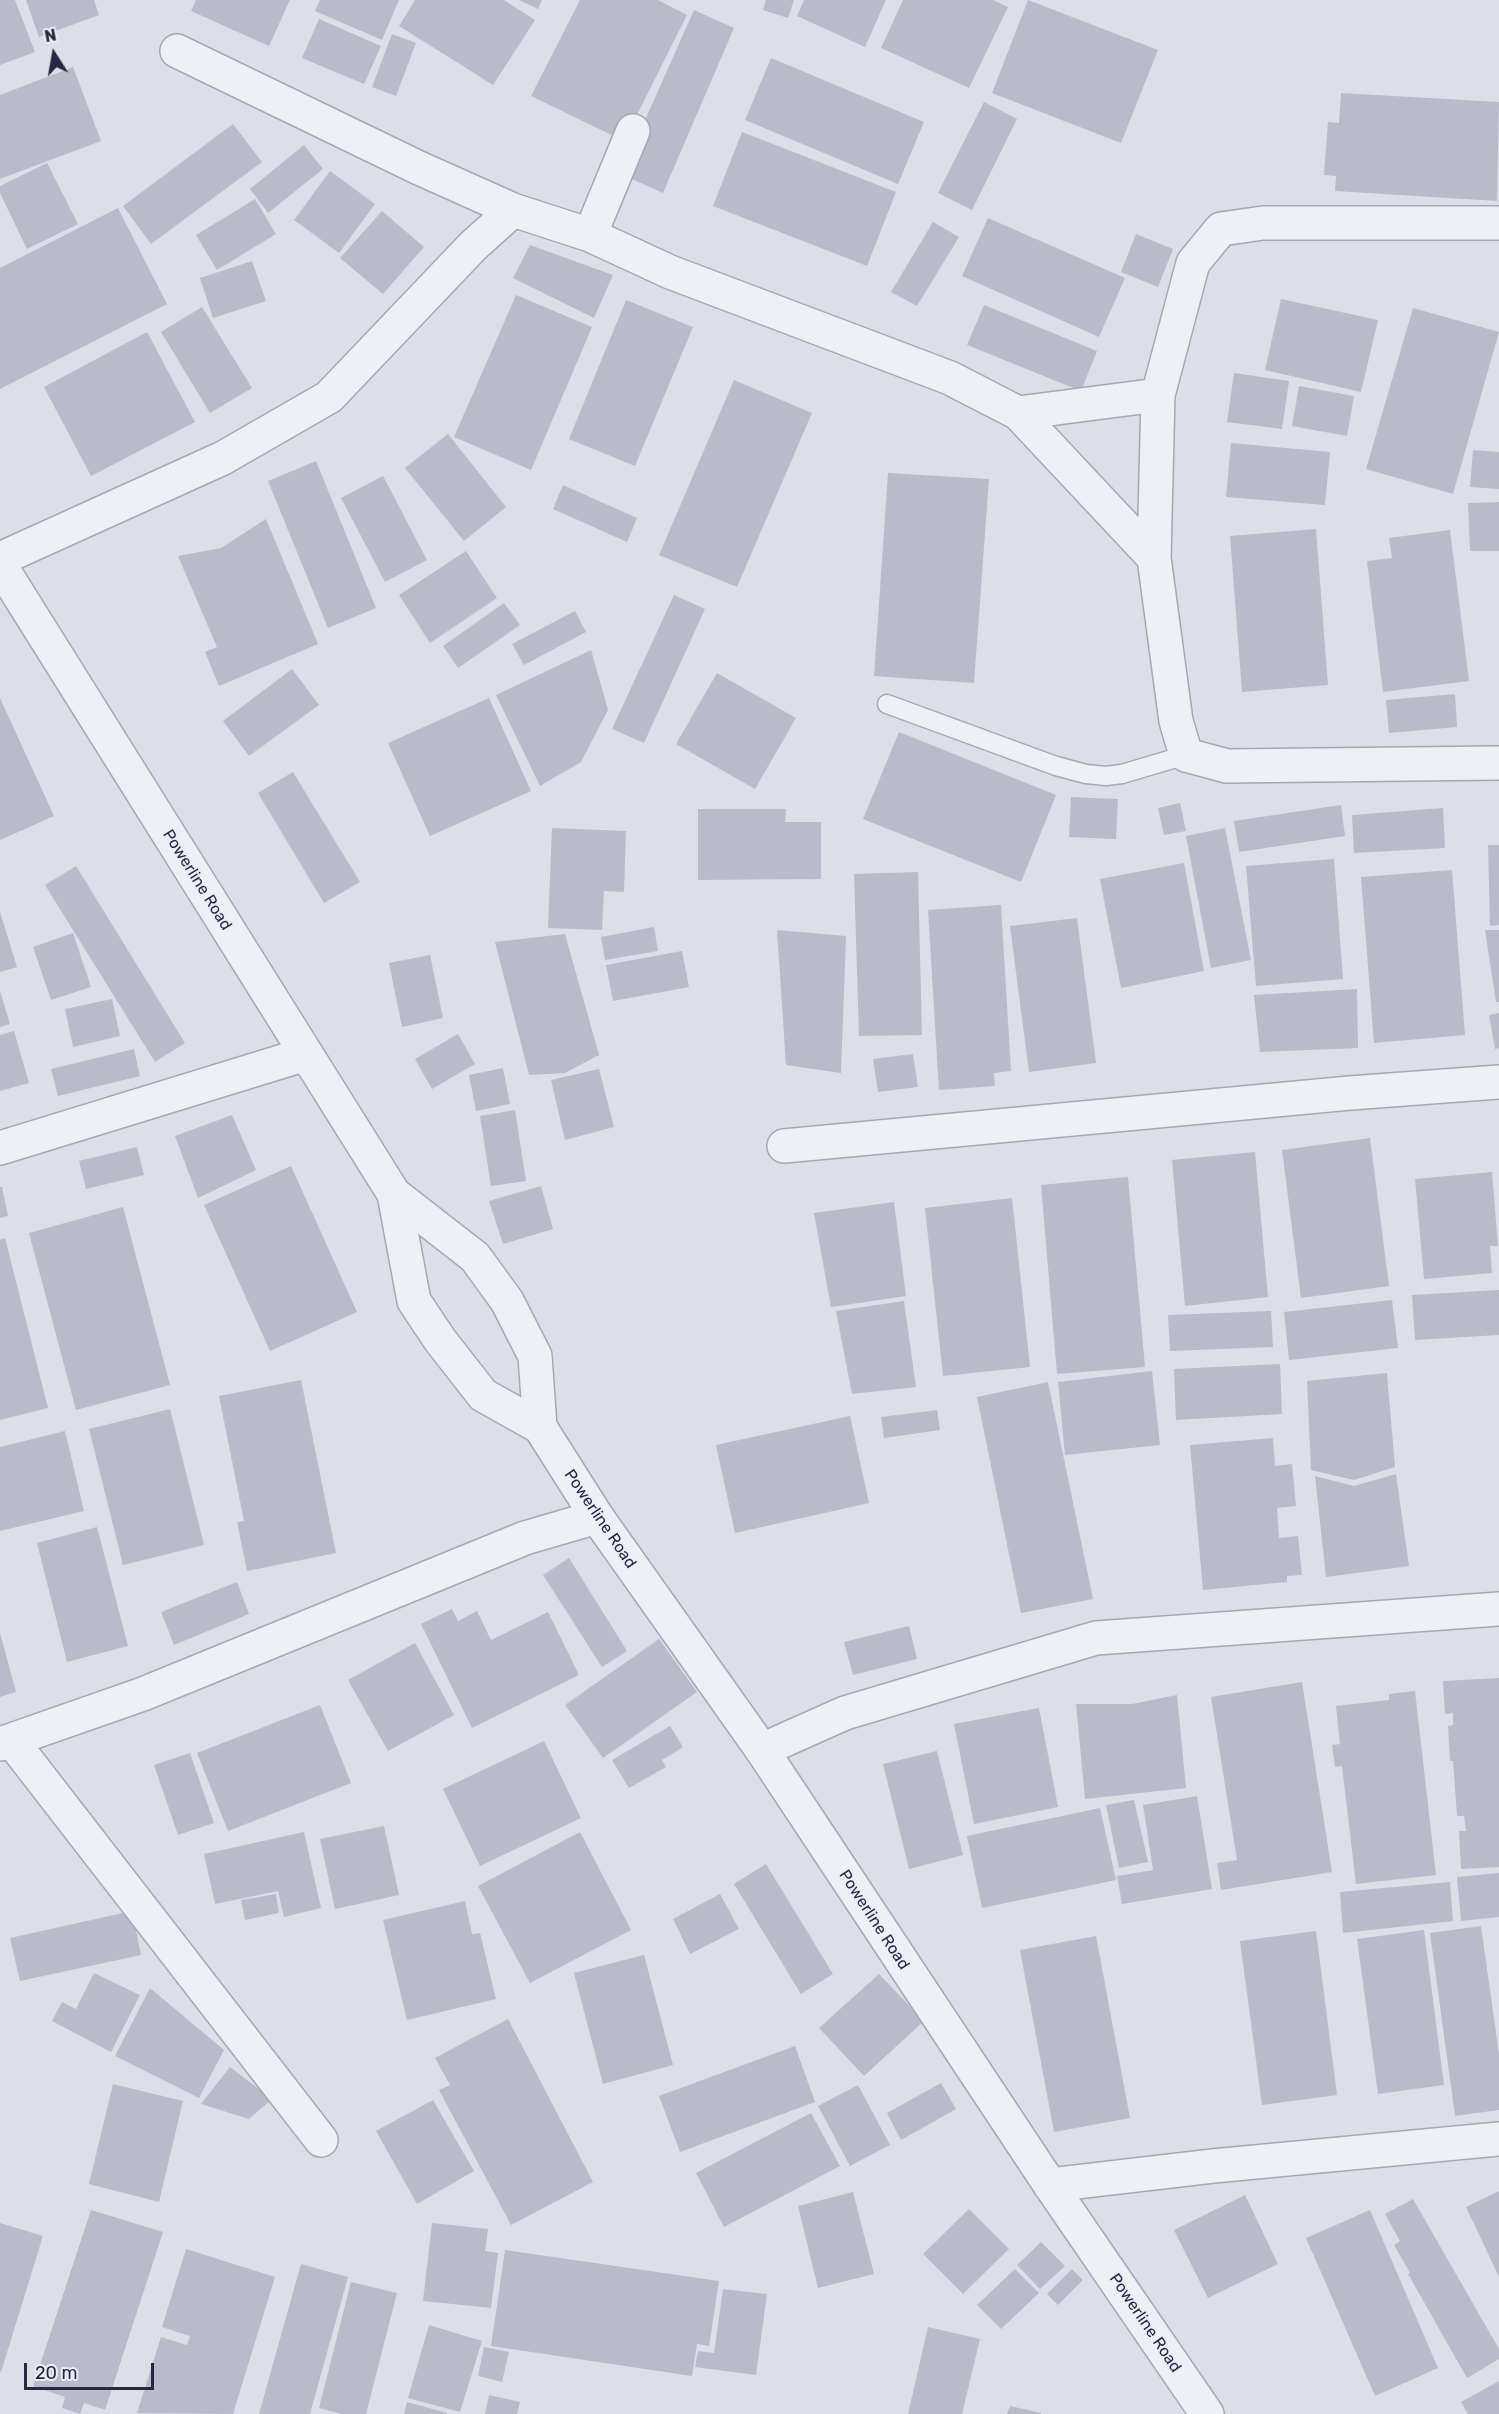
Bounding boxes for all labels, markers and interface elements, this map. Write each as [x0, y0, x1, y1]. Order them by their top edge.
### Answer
north arrow [24, 24, 84, 84]
text: N [43, 25, 58, 46]
street label: Powerline Road [158, 826, 236, 934]
street label: Powerline Road [560, 1466, 640, 1572]
street label: Powerline Road [835, 1867, 913, 1973]
street label: Powerline Road [1105, 2270, 1185, 2376]
scale bar [27, 2351, 158, 2389]
text: 20 m [35, 2362, 77, 2384]

